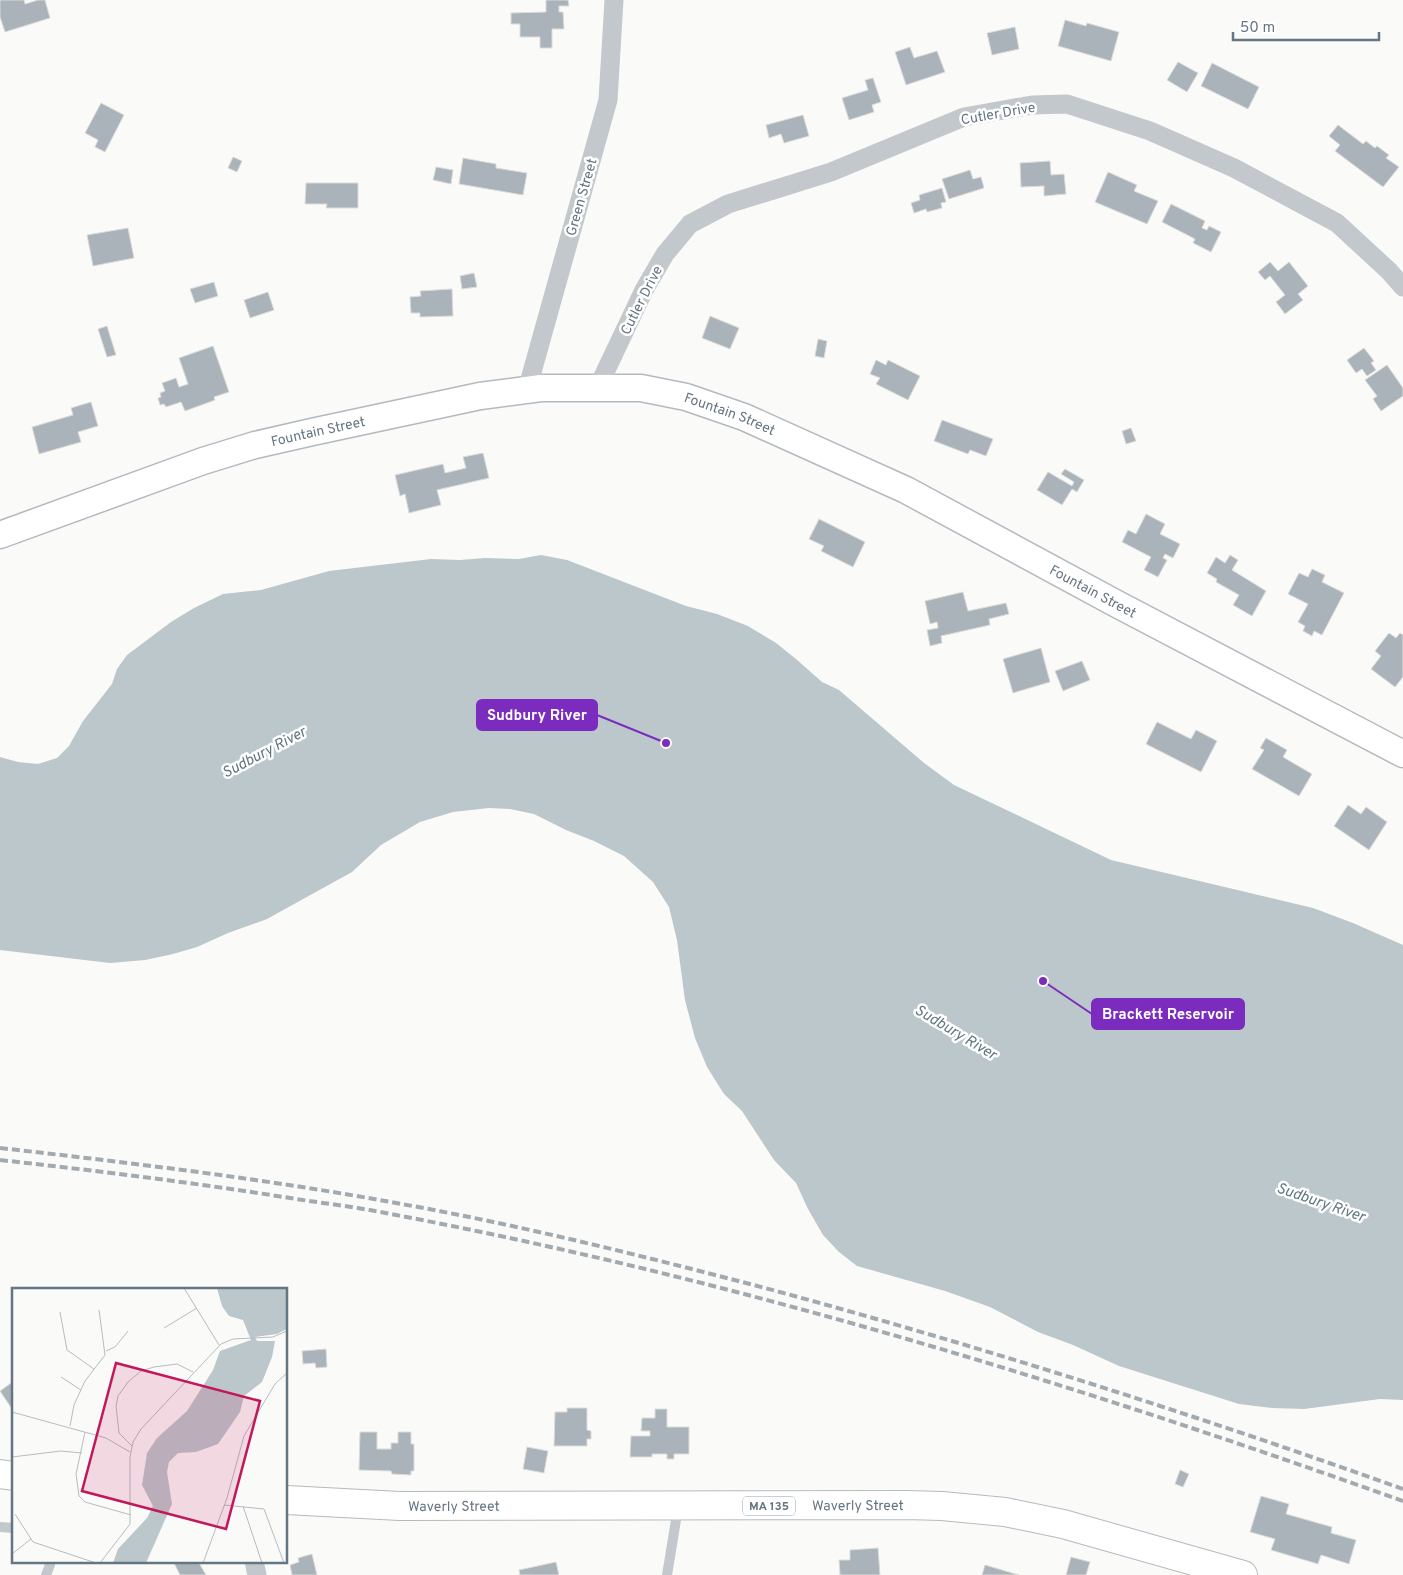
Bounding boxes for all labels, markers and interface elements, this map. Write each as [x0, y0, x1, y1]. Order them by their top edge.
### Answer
scale bar [1233, 10, 1379, 42]
text: 50 m [1240, 19, 1275, 38]
street label: Cutler Drive [960, 100, 1037, 129]
street label: Green Street [563, 157, 602, 238]
street label: Cutler Drive [618, 263, 667, 338]
street label: Fountain Street [682, 390, 777, 440]
street label: Fountain Street [270, 414, 367, 451]
street label: Fountain Street [1046, 562, 1139, 623]
callout: Sudbury River [477, 700, 597, 730]
text: Sudbury River [487, 707, 588, 726]
water label: Sudbury River [219, 723, 311, 783]
callout: Brackett Reservoir [1092, 999, 1244, 1029]
water label: Sudbury River [911, 1001, 1001, 1066]
text: Brackett Reservoir [1102, 1006, 1235, 1025]
water label: Sudbury River [1274, 1179, 1368, 1228]
inset map [12, 1288, 288, 1562]
road number: MA 135 [743, 1496, 795, 1515]
street label: Waverly Street [812, 1498, 904, 1515]
street label: Waverly Street [408, 1499, 500, 1516]

